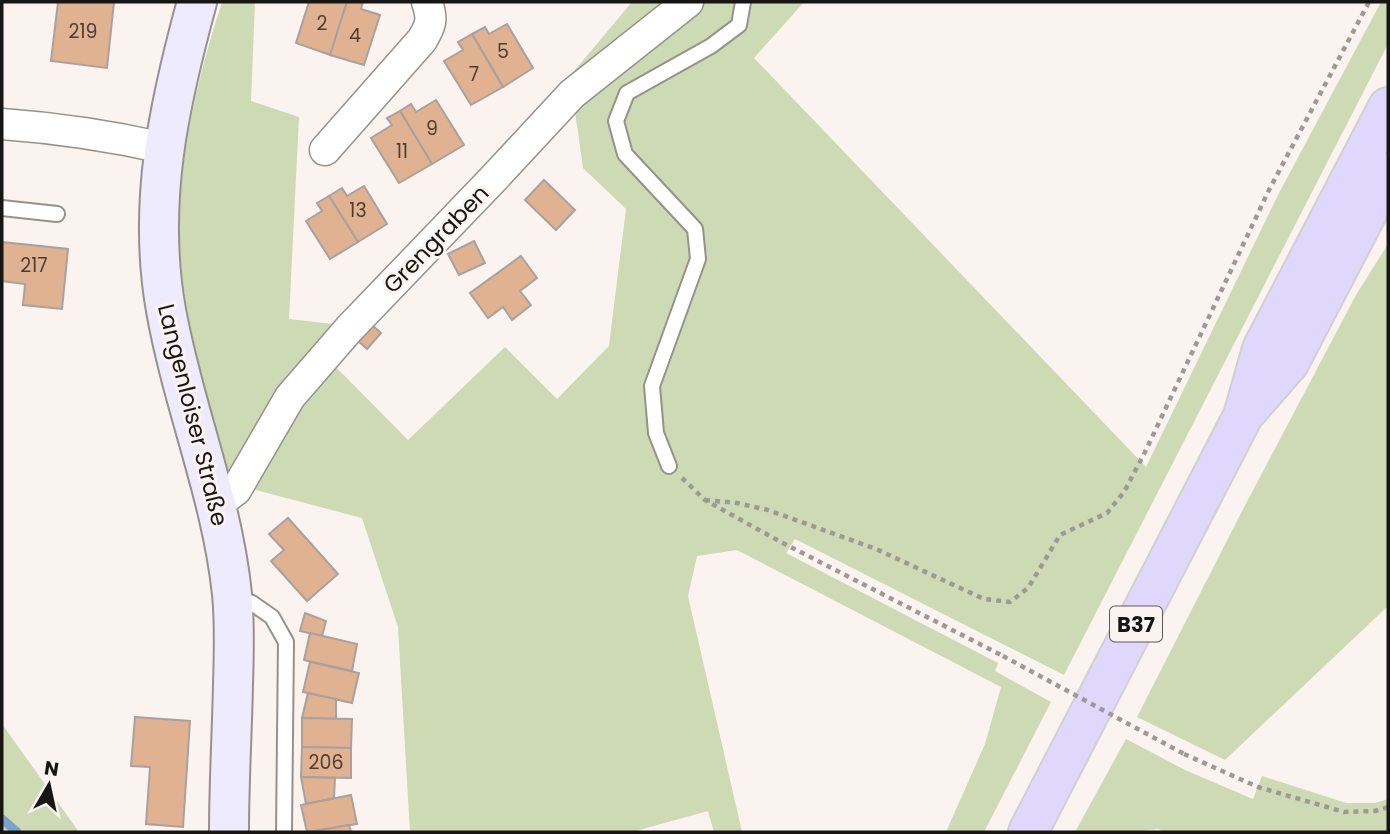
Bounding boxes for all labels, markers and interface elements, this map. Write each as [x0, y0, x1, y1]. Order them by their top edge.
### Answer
house number: 2 [317, 10, 328, 37]
house number: 219 [69, 18, 97, 45]
house number: 4 [349, 22, 361, 49]
house number: 5 [497, 38, 509, 65]
house number: 7 [469, 61, 479, 88]
house number: 9 [426, 115, 438, 142]
house number: 11 [396, 138, 408, 165]
street label: Grengraben [376, 178, 496, 300]
house number: 13 [349, 197, 367, 224]
house number: 217 [20, 252, 48, 279]
street label: Langenloiser Straße [150, 301, 236, 529]
road number: B37 [1110, 606, 1162, 642]
house number: 206 [309, 749, 343, 776]
north arrow [14, 750, 84, 820]
text: N [42, 754, 61, 783]

